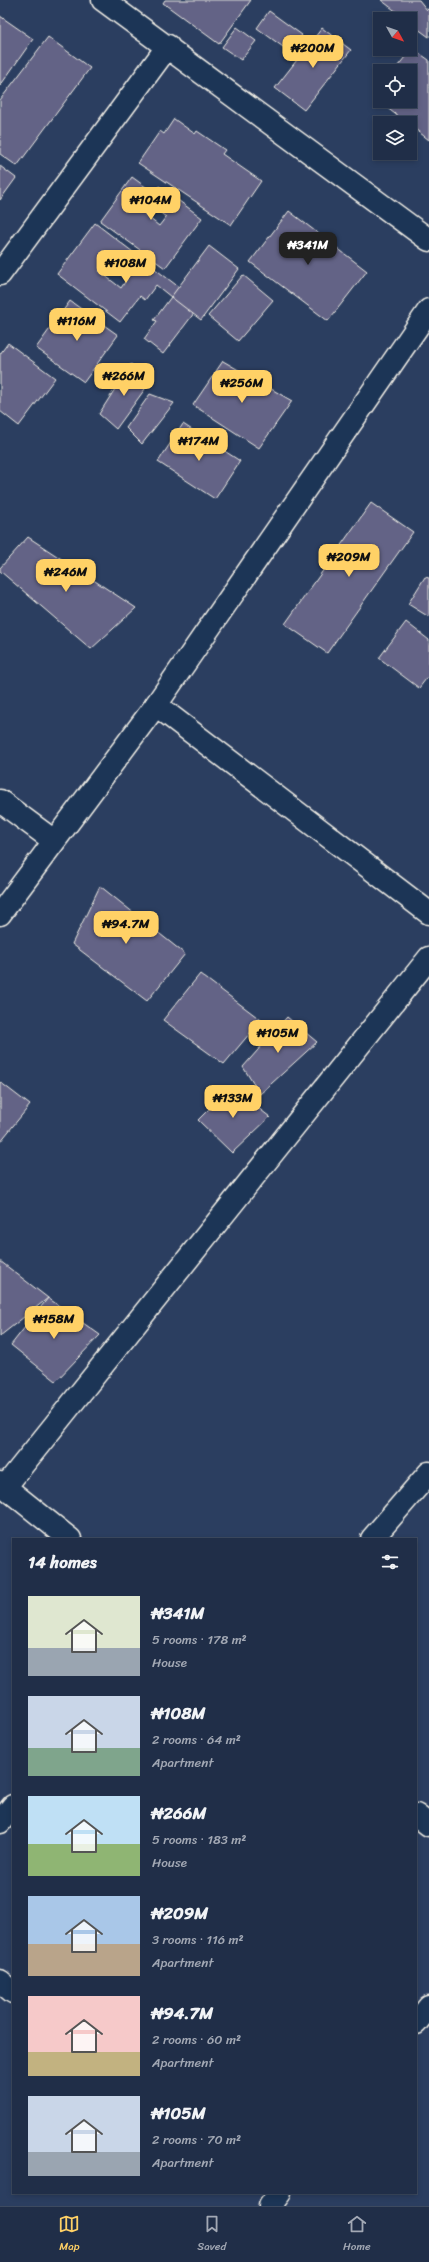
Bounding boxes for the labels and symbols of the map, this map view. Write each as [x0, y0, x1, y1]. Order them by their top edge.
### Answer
north arrow [373, 12, 417, 56]
pin: ₦200M [285, 35, 341, 69]
pin: ₦104M [123, 187, 179, 221]
pin: ₦341M [280, 232, 336, 266]
pin: ₦108M [98, 250, 154, 284]
pin: ₦116M [49, 308, 105, 342]
pin: ₦266M [96, 363, 152, 397]
pin: ₦256M [214, 370, 270, 404]
pin: ₦174M [171, 428, 227, 462]
pin: ₦209M [321, 544, 377, 578]
pin: ₦246M [38, 559, 94, 593]
pin: ₦94.7M [93, 911, 159, 945]
pin: ₦105M [250, 1020, 306, 1054]
pin: ₦133M [205, 1085, 261, 1119]
pin: ₦158M [26, 1306, 82, 1340]

